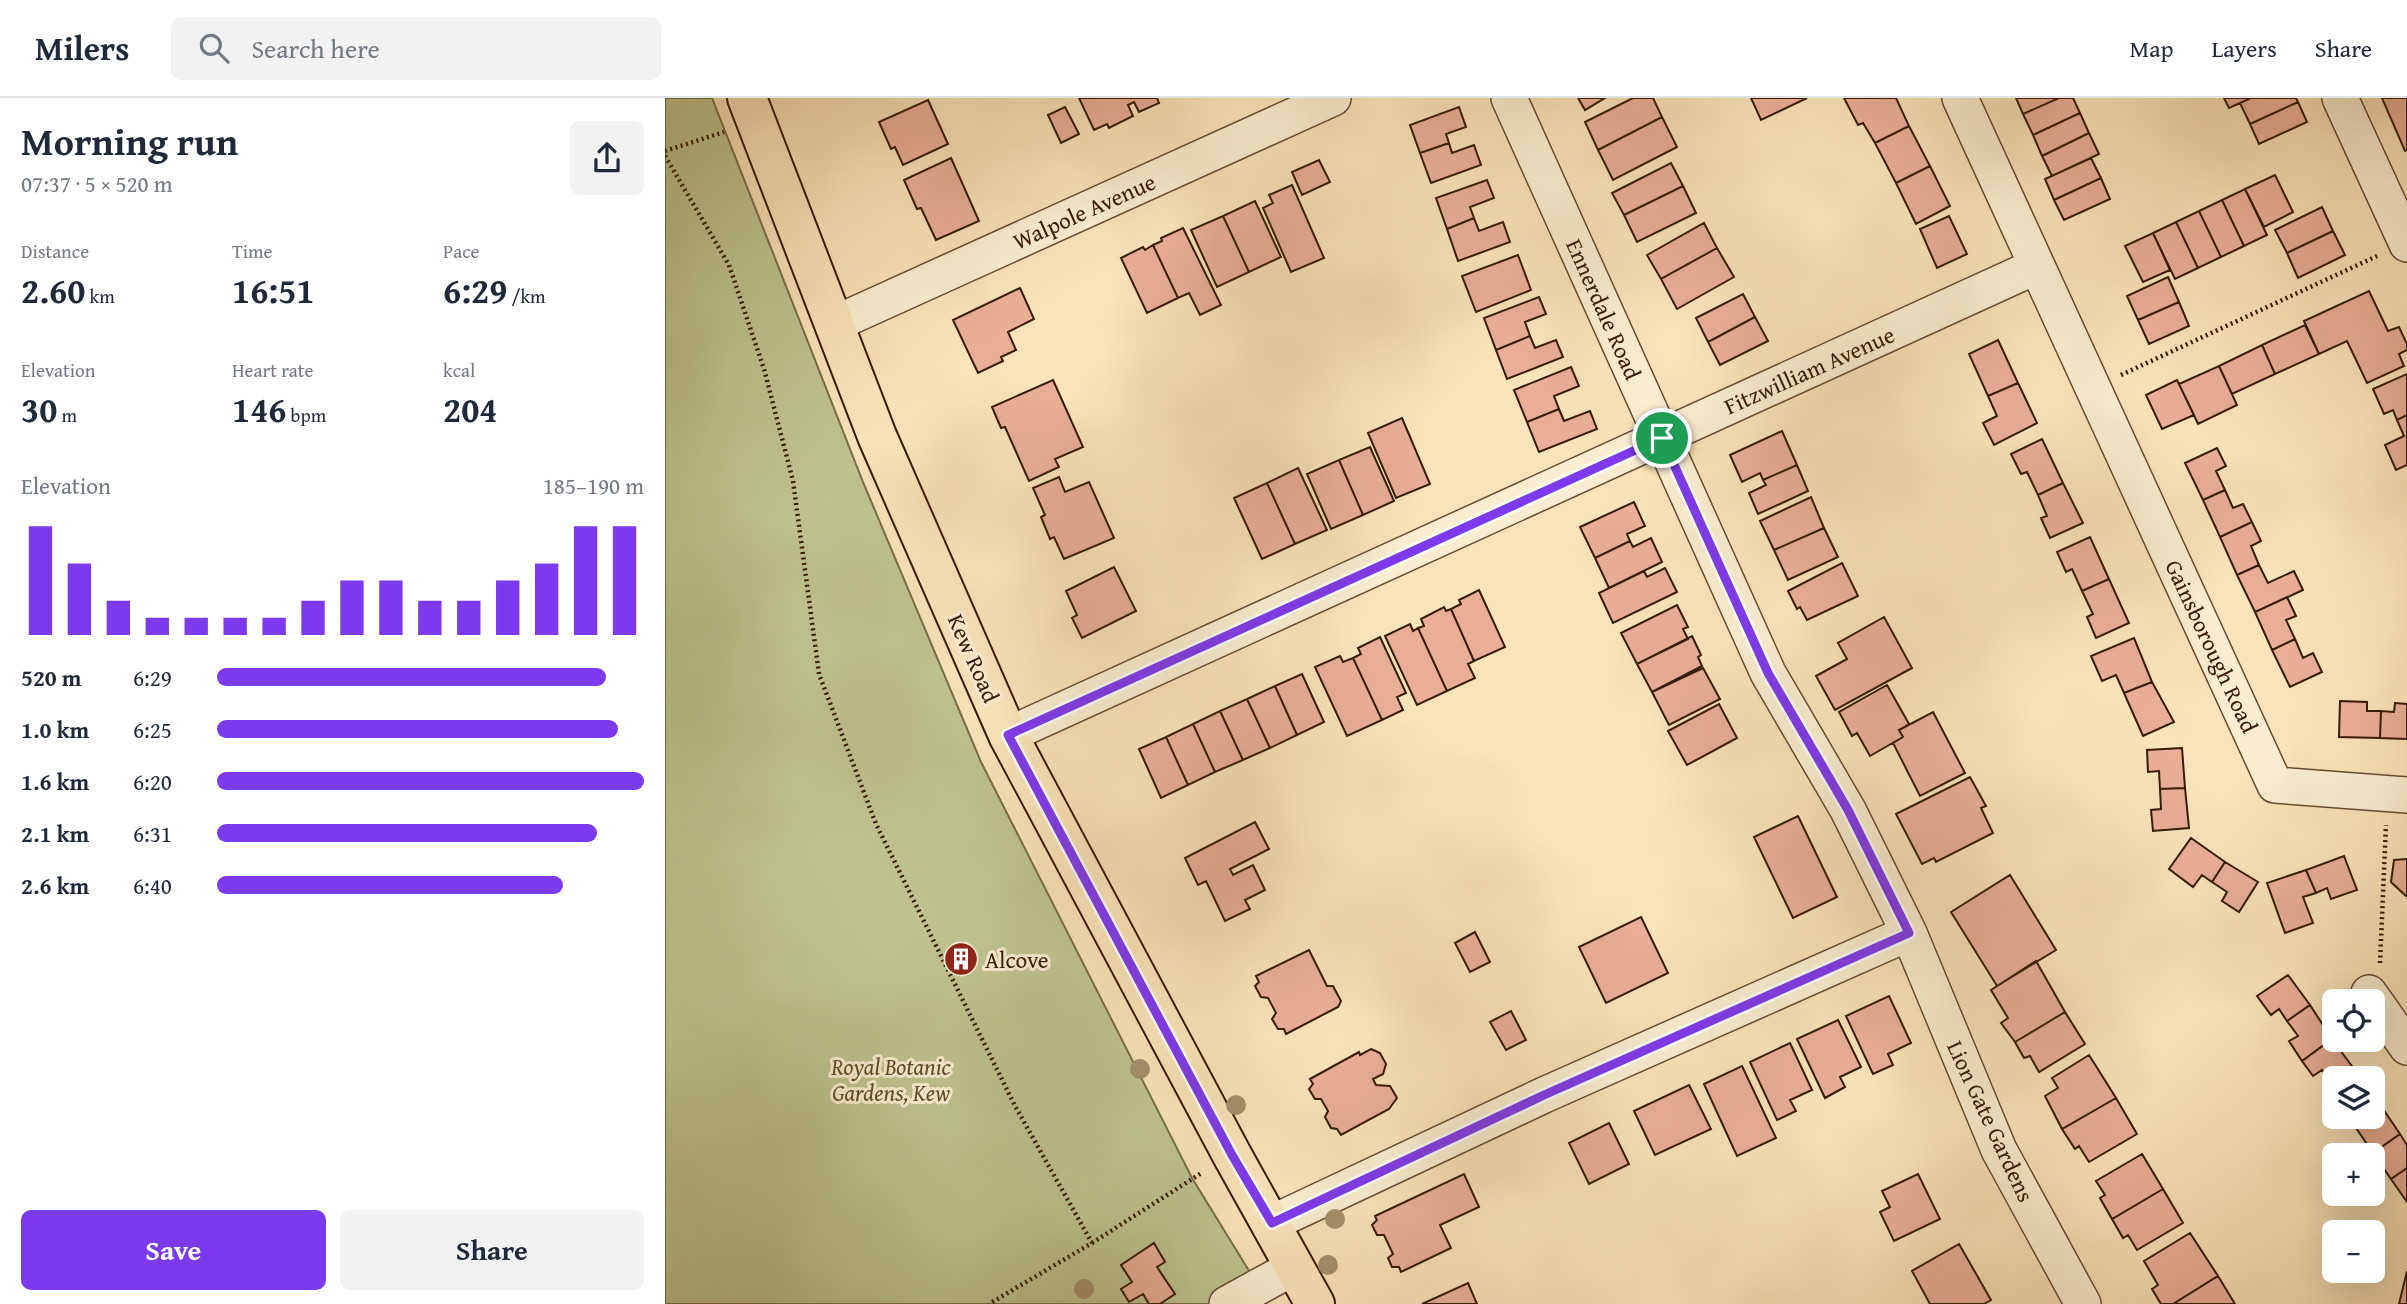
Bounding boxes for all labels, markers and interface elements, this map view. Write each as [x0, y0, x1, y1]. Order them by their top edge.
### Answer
search box [171, 17, 661, 80]
text: Milers [35, 24, 129, 72]
icon: search [195, 29, 233, 67]
text: Search here [251, 29, 380, 68]
text: Map [2130, 31, 2173, 66]
text: Layers [2211, 31, 2277, 66]
text: Share [2315, 31, 2372, 66]
text: Morning run [21, 113, 238, 169]
button: share [570, 121, 644, 195]
street label: Walpole Avenue [1007, 165, 1161, 257]
text: 07:37 · 5 × 520 m [21, 167, 173, 200]
street label: Ennerdale Road [1558, 233, 1650, 385]
text: Distance [21, 237, 89, 265]
text: Time [232, 237, 272, 265]
text: Pace [443, 237, 480, 265]
text: 2.60 [21, 265, 85, 316]
text: 16:51 [232, 265, 314, 316]
text: 6:29 [443, 265, 507, 316]
text: km [85, 282, 115, 310]
text: /km [507, 282, 546, 310]
street label: Fitzwilliam Avenue [1719, 318, 1899, 422]
text: Elevation [21, 356, 95, 384]
text: Heart rate [232, 356, 313, 384]
text: kcal [443, 356, 475, 384]
text: 30 [21, 384, 57, 435]
text: 146 [232, 384, 286, 435]
text: 204 [443, 384, 497, 435]
text: m [57, 401, 77, 429]
text: bpm [286, 401, 326, 429]
pin [1632, 408, 1692, 468]
icon: arrive [1643, 419, 1681, 457]
text: Elevation [21, 469, 111, 502]
text: 185–190 m [543, 469, 644, 502]
street label: Gainsborough Road [2157, 554, 2267, 739]
street label: Kew Road [940, 608, 1008, 708]
text: 520 m [21, 661, 82, 694]
text: 6:29 [133, 661, 172, 694]
text: 1.0 km [21, 713, 89, 746]
text: 6:25 [133, 713, 172, 746]
text: 1.6 km [21, 765, 89, 798]
text: 6:20 [133, 765, 172, 798]
text: 2.1 km [21, 817, 89, 850]
text: 6:31 [133, 817, 172, 850]
text: 2.6 km [21, 869, 89, 902]
text: 6:40 [133, 869, 172, 902]
building icon: Alcove [942, 940, 980, 978]
place label: Alcove [985, 943, 1049, 976]
map controls [2322, 989, 2385, 1283]
button: locate [2322, 989, 2385, 1052]
street label: Lion Gate Gardens [1939, 1035, 2043, 1207]
park label: Royal Botanic Gardens, Kew [830, 1050, 952, 1109]
button: layers [2322, 1066, 2385, 1129]
button: + [2322, 1143, 2385, 1206]
button: Save [21, 1210, 326, 1290]
button: Share [340, 1210, 644, 1290]
button: − [2322, 1220, 2385, 1283]

